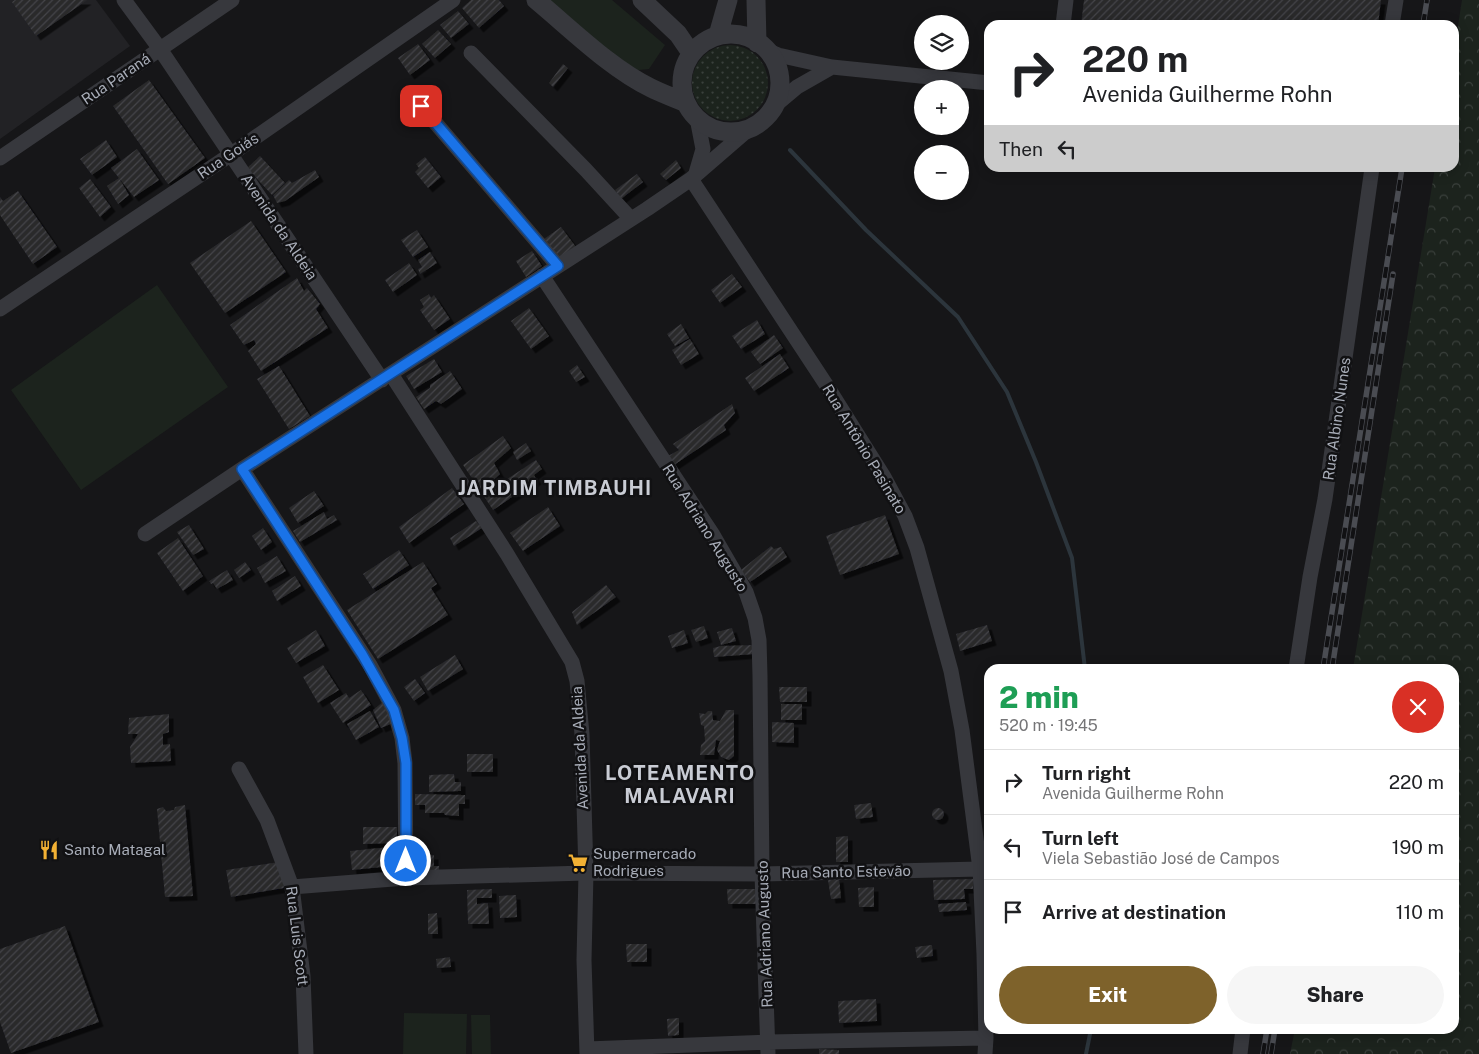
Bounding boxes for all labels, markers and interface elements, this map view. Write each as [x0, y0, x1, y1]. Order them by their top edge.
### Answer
map controls [914, 15, 969, 200]
button: layers [914, 15, 969, 70]
text: 220 m [1082, 39, 1188, 80]
icon: right [999, 40, 1064, 105]
street label: Rua Paraná [78, 49, 153, 108]
button: + [914, 80, 969, 135]
text: Avenida Guilherme Rohn [1082, 81, 1332, 107]
pin [400, 85, 442, 127]
icon: arrive [407, 92, 435, 120]
street label: Rua Goiás [194, 129, 261, 182]
icon: left [1053, 135, 1081, 163]
text: Then [999, 138, 1043, 160]
button: − [914, 145, 969, 200]
street label: Avenida da Aldeia [238, 171, 321, 283]
street label: Rua Albino Nunes [1319, 356, 1354, 482]
street label: Rua Antônio Pasinato [819, 381, 910, 517]
street label: Rua Adriano Augusto [659, 461, 752, 595]
district label: JARDIM TIMBAUHI [458, 476, 652, 500]
text: 2 min [999, 679, 1079, 715]
button: close [1392, 681, 1444, 733]
street label: Avenida da Aldeia [568, 686, 591, 810]
text: 520 m · 19:45 [999, 716, 1098, 735]
district label: LOTEAMENTO MALAVARI [605, 761, 755, 808]
text: Turn right [1042, 762, 1131, 784]
icon: right [999, 768, 1027, 796]
text: 220 m [1389, 771, 1444, 793]
text: Avenida Guilherme Rohn [1042, 784, 1224, 803]
text: Turn left [1042, 827, 1119, 849]
icon: left [999, 833, 1027, 861]
position arrow [379, 834, 431, 886]
text: 190 m [1392, 836, 1444, 858]
restaurant icon: Santo Matagal [38, 839, 60, 861]
place label: Santo Matagal [64, 841, 166, 858]
place label: Supermercado Rodrigues [593, 845, 696, 879]
text: Viela Sebastião José de Campos [1042, 849, 1280, 868]
supermarket icon: Supermercado Rodrigues [567, 852, 589, 874]
street label: Rua Adriano Augusto [753, 860, 776, 1008]
street label: Rua Santo Estevão [781, 862, 911, 881]
street label: Rua Luis Scott [283, 885, 312, 987]
icon: arrive [999, 898, 1027, 926]
text: Arrive at destination [1042, 901, 1226, 923]
text: 110 m [1396, 901, 1444, 923]
button: Exit [999, 966, 1217, 1024]
button: Share [1227, 966, 1444, 1024]

